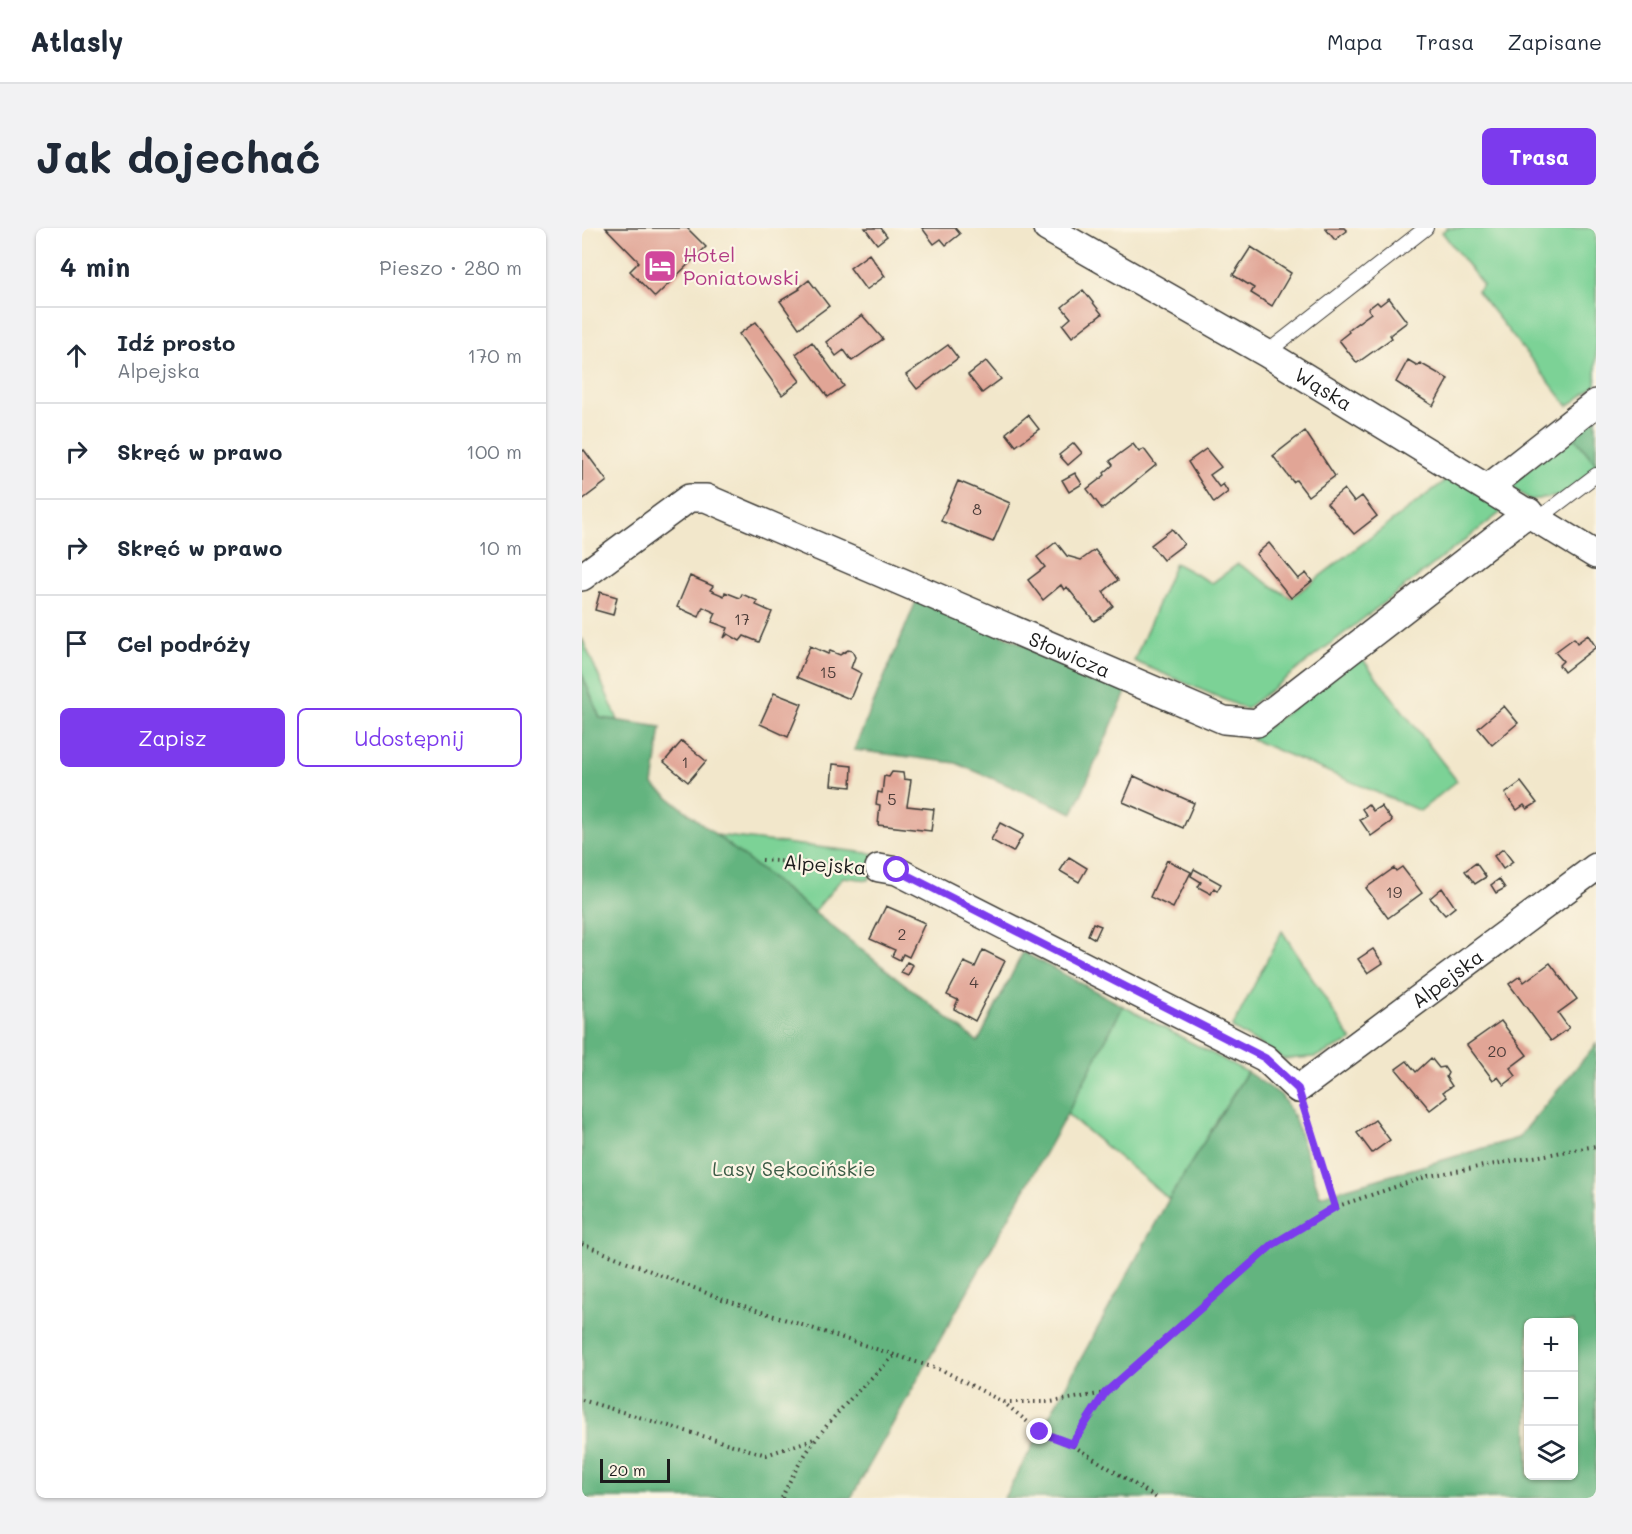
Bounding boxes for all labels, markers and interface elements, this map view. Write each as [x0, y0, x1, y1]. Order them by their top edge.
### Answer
text: Atlasly [30, 23, 124, 59]
text: Mapa [1327, 28, 1383, 55]
text: Trasa [1416, 28, 1474, 55]
text: Zapisane [1507, 28, 1602, 55]
button: Trasa [1482, 128, 1596, 185]
text: Jak dojechać [36, 129, 321, 184]
place label: Hotel Poniatowski [683, 241, 799, 290]
hotel icon: Hotel Poniatowski [642, 248, 678, 284]
text: 4 min [60, 250, 130, 284]
text: Pieszo · 280 m [379, 254, 522, 280]
text: Idź prosto [117, 328, 235, 357]
icon: ahead [60, 339, 93, 372]
text: 170 m [467, 342, 522, 368]
text: Alpejska [117, 357, 200, 383]
street label: Wąska [1290, 361, 1357, 416]
icon: right [60, 435, 93, 468]
text: Skręć w prawo [117, 437, 282, 466]
text: 100 m [466, 438, 522, 464]
house number: 8 [972, 498, 982, 519]
icon: right [60, 531, 93, 564]
text: Skręć w prawo [117, 533, 282, 562]
text: 10 m [478, 534, 522, 560]
house number: 17 [734, 608, 750, 629]
street label: Słowicza [1025, 625, 1115, 683]
icon: arrive [60, 627, 93, 660]
text: Cel podróży [117, 629, 251, 658]
house number: 15 [820, 661, 836, 682]
button: Zapisz [60, 708, 285, 767]
button: Udostępnij [297, 708, 522, 767]
house number: 1 [681, 751, 689, 772]
house number: 5 [887, 788, 897, 809]
street label: Alpejska [783, 848, 867, 880]
route start [883, 856, 909, 882]
house number: 19 [1386, 881, 1402, 902]
house number: 2 [898, 923, 906, 944]
street label: Alpejska [1406, 943, 1488, 1013]
house number: 4 [969, 971, 979, 992]
house number: 20 [1488, 1040, 1507, 1061]
park label: Lasy Sękocińskie [712, 1155, 876, 1181]
map controls [1524, 1318, 1578, 1480]
button: + [1524, 1318, 1578, 1372]
button: − [1524, 1372, 1578, 1426]
route end [1026, 1418, 1052, 1444]
button: layers [1524, 1426, 1578, 1480]
scale bar [600, 1456, 670, 1484]
text: 20 m [609, 1459, 646, 1480]

